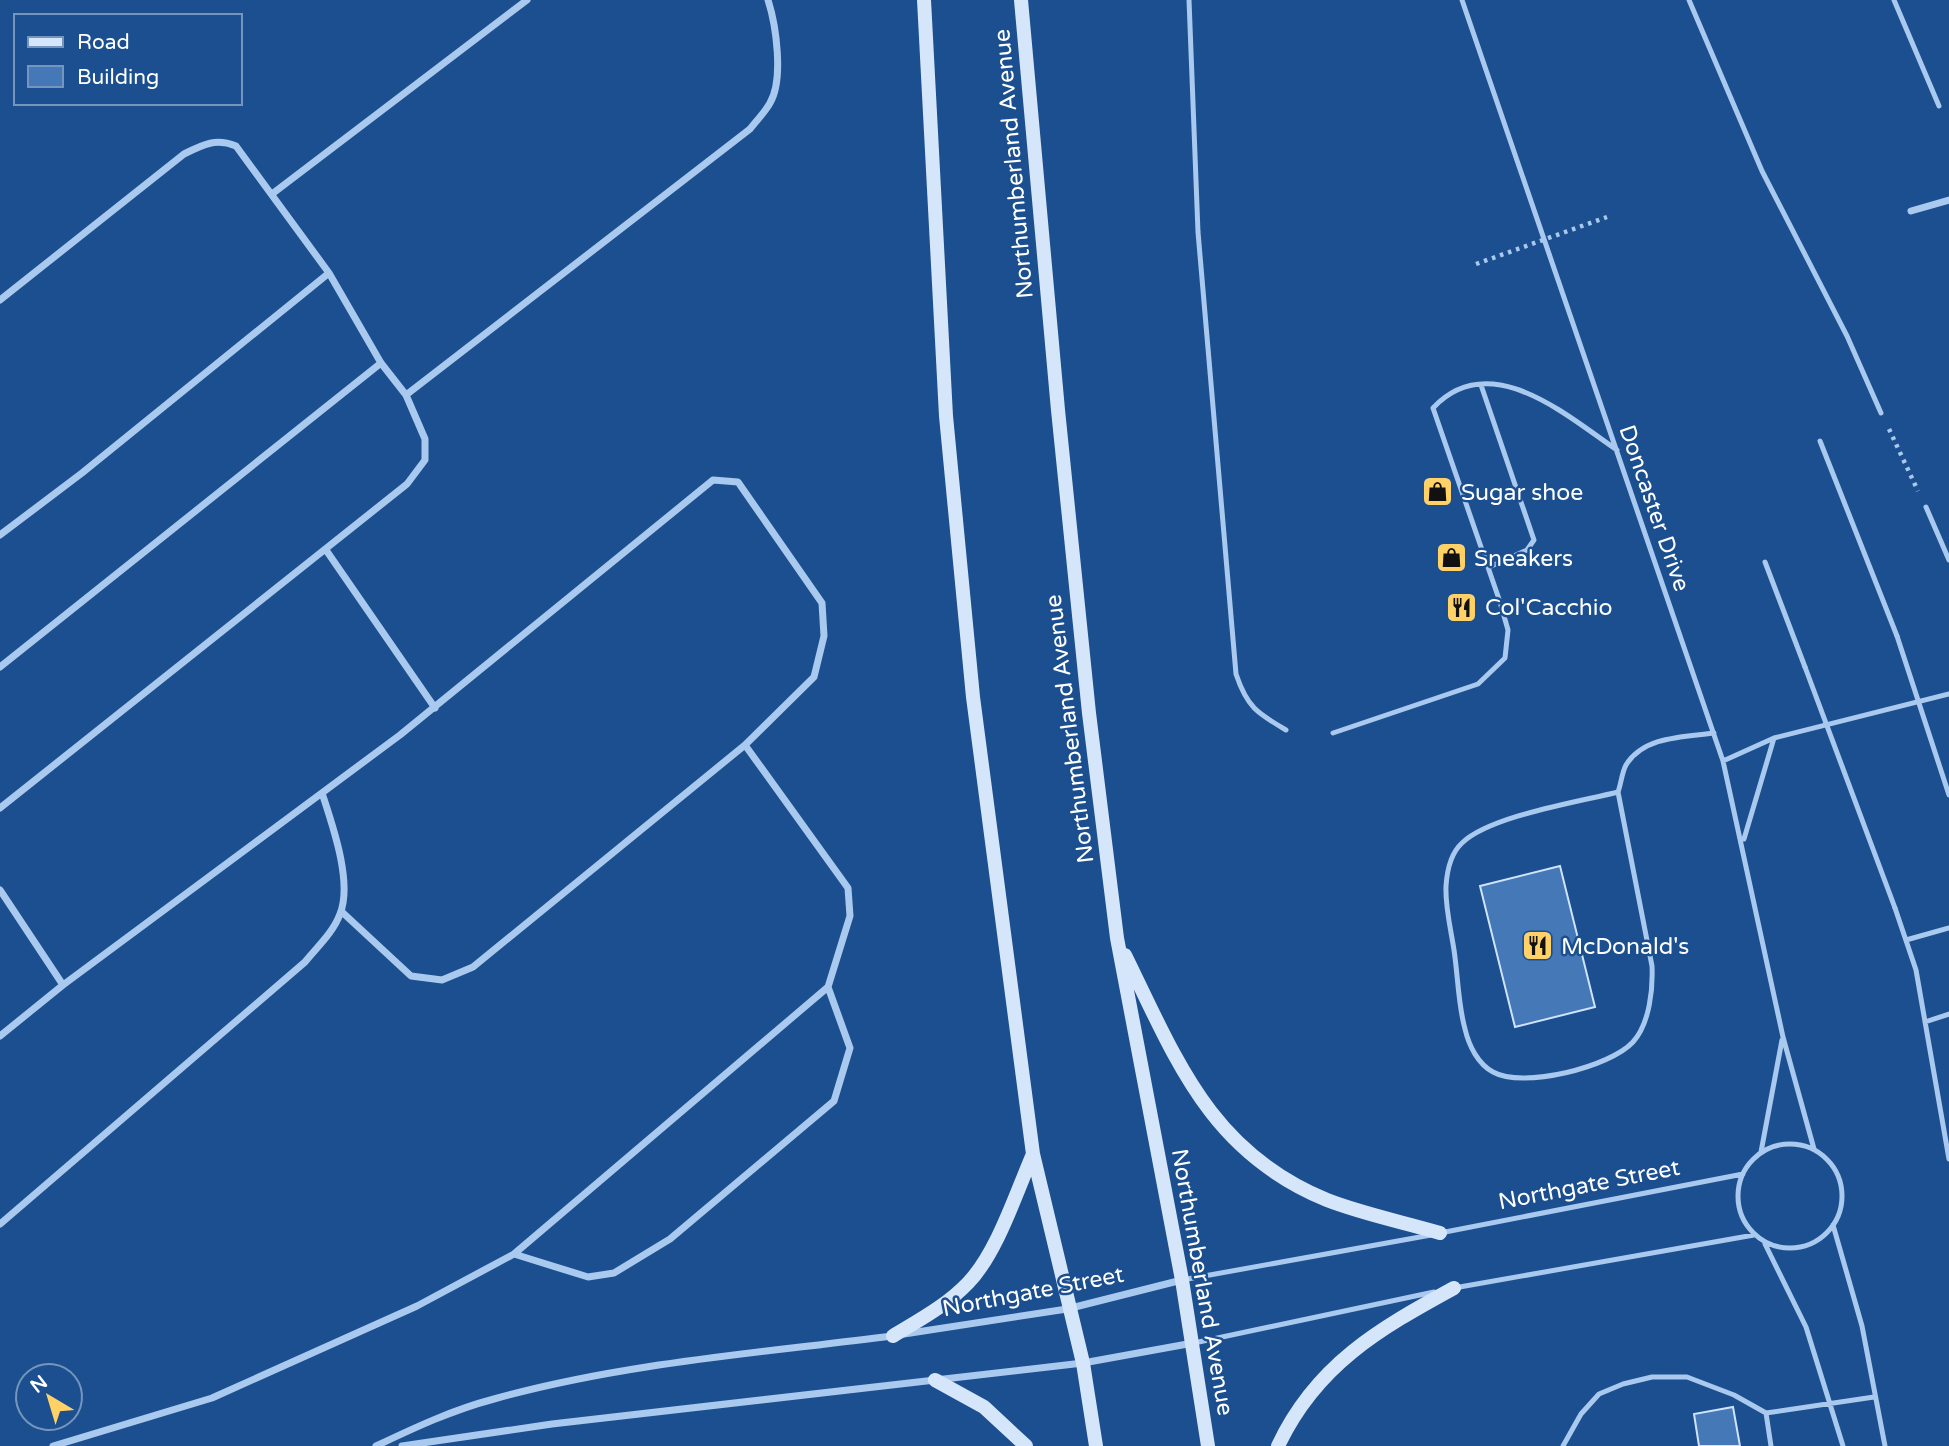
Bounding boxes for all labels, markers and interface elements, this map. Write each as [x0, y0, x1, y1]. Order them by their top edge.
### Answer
legend [14, 14, 242, 105]
street label: Northumberland Avenue [988, 28, 1040, 300]
text: Road [77, 30, 130, 55]
text: Building [77, 65, 159, 90]
street label: Doncaster Drive [1612, 421, 1696, 595]
shop icon: Sugar shoe [1421, 475, 1455, 509]
place label: Sugar shoe [1461, 479, 1583, 507]
shop icon: Sneakers [1434, 541, 1468, 575]
place label: Sneakers [1474, 545, 1573, 573]
restaurant icon: Col'Cacchio [1445, 590, 1479, 624]
street label: Northumberland Avenue [1040, 593, 1100, 865]
place label: Col'Cacchio [1485, 594, 1613, 622]
restaurant icon: McDonald's [1521, 929, 1555, 963]
place label: McDonald's [1561, 933, 1689, 961]
street label: Northumberland Avenue [1165, 1147, 1239, 1418]
street label: Northgate Street [1496, 1154, 1682, 1216]
street label: Northgate Street [940, 1261, 1126, 1323]
north arrow [14, 1362, 84, 1432]
text: N [26, 1371, 52, 1398]

